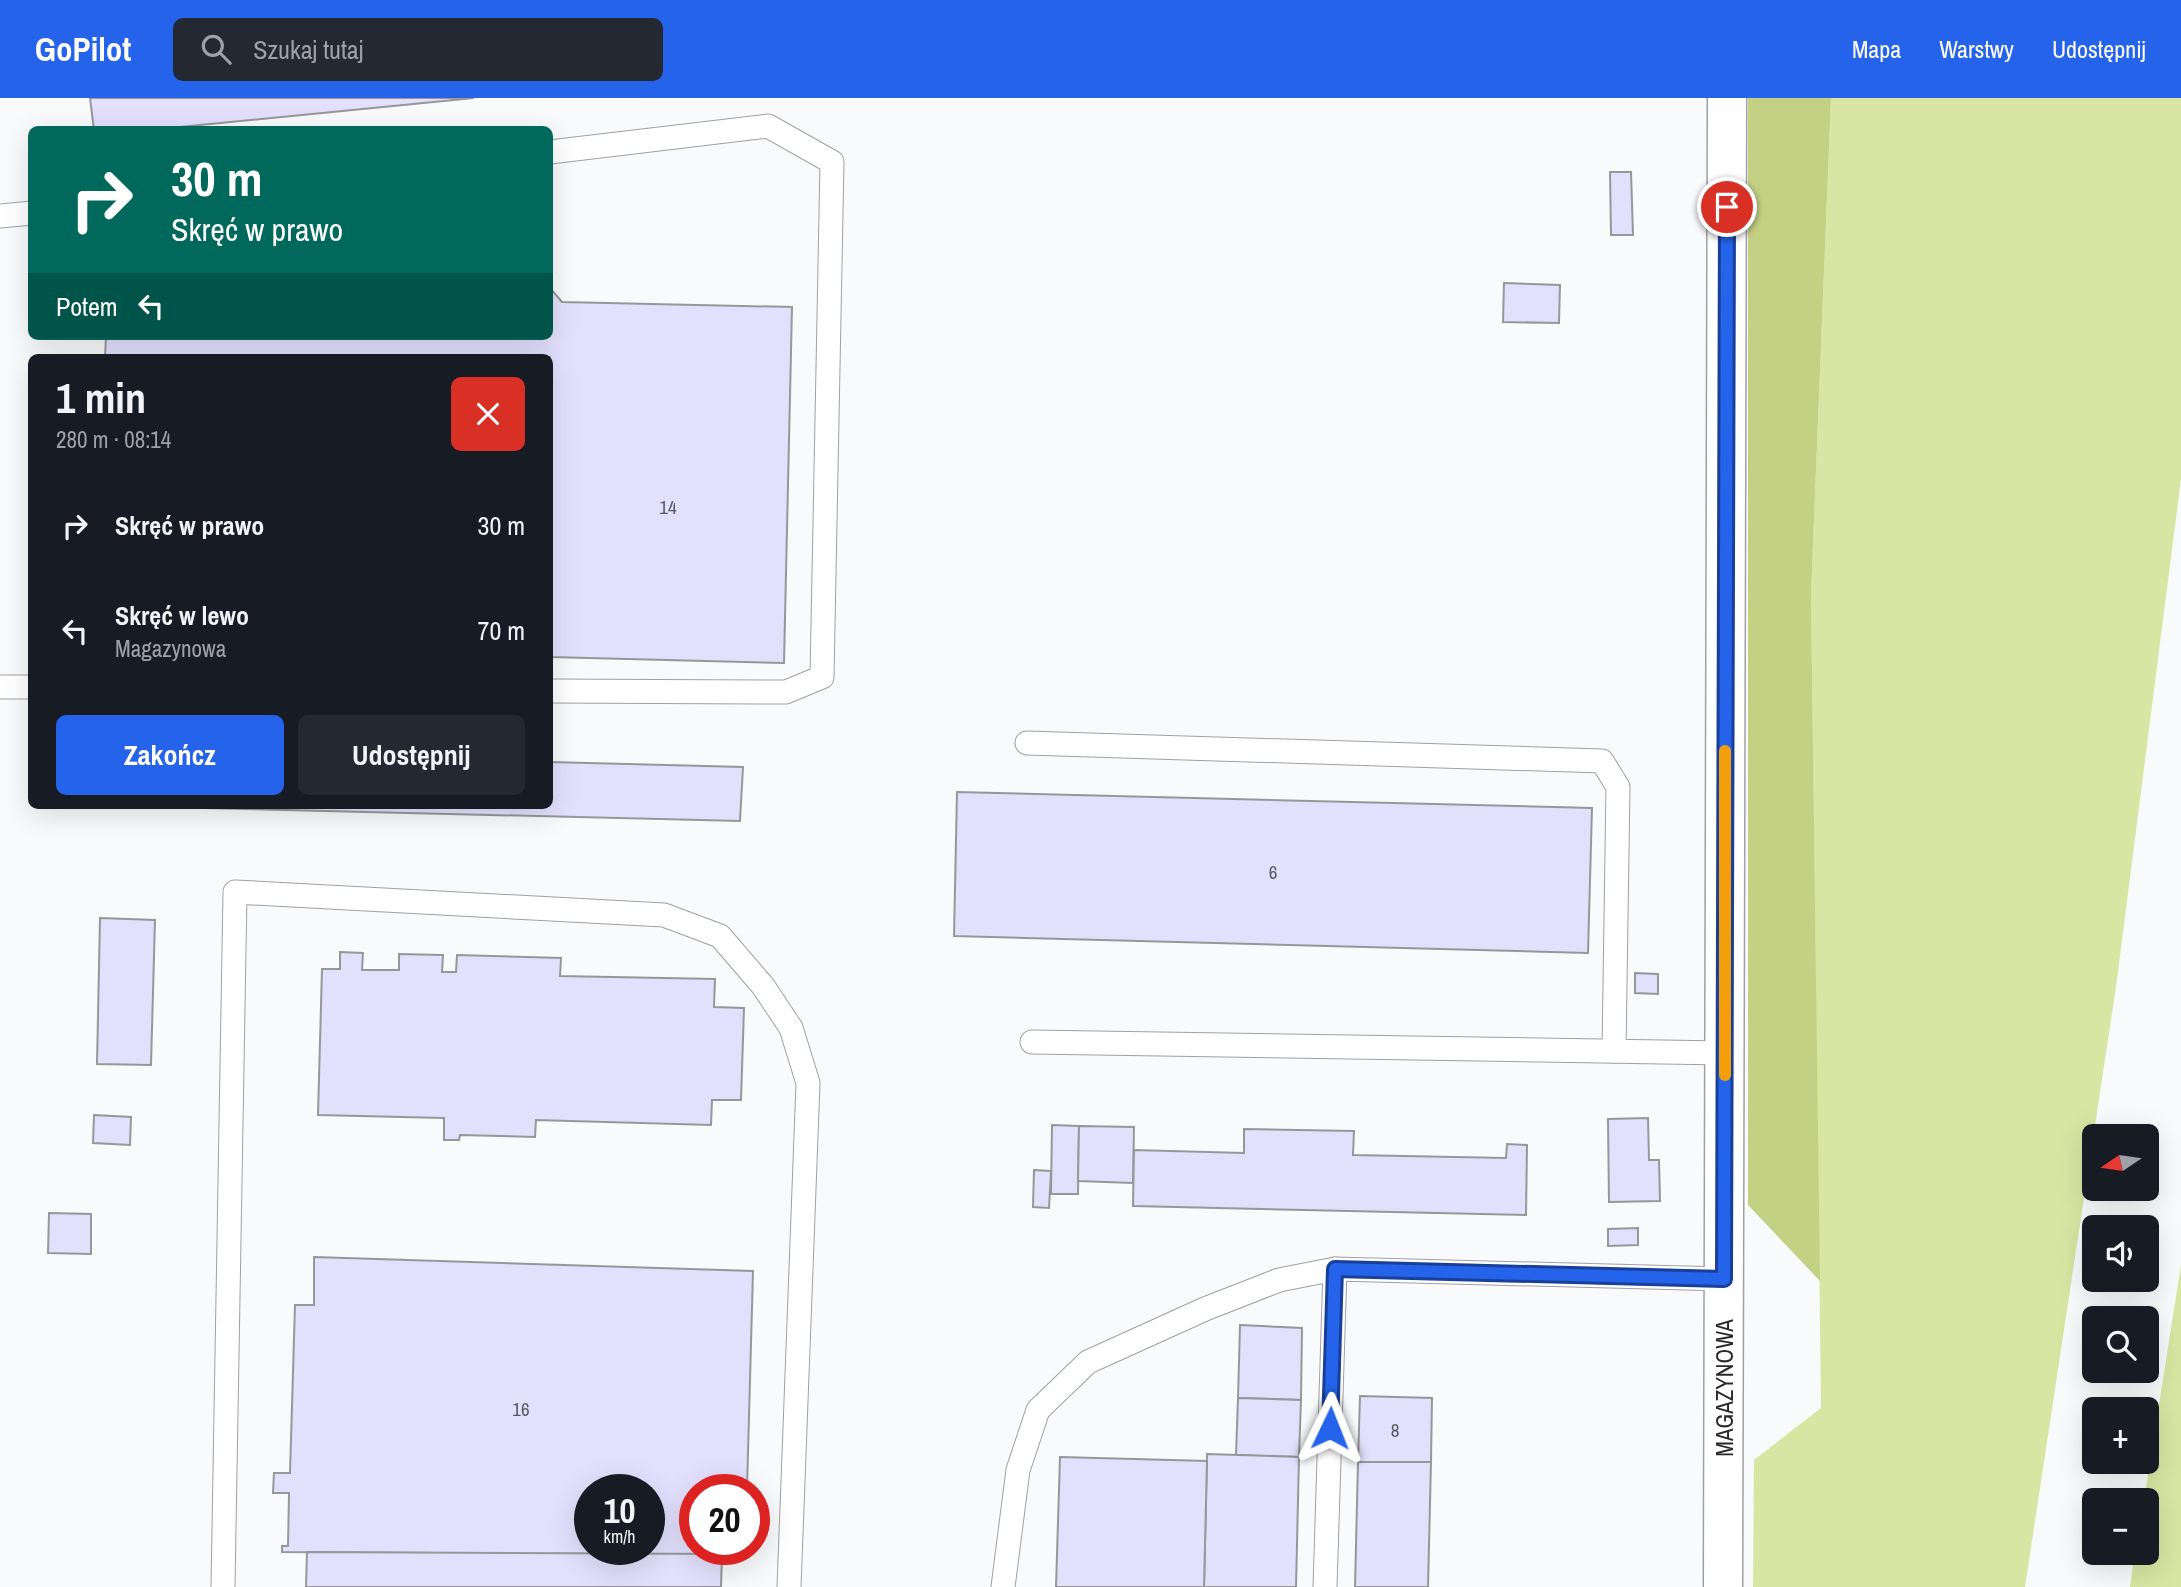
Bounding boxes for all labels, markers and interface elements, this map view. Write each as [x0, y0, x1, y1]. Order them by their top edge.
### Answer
search box [173, 18, 663, 81]
text: GoPilot [35, 27, 131, 71]
icon: search [197, 30, 235, 68]
text: Szukaj tutaj [253, 32, 363, 67]
text: Mapa [1852, 33, 1901, 65]
text: Warstwy [1939, 33, 2014, 65]
text: Udostępnij [2052, 33, 2146, 65]
text: 30 m [171, 145, 263, 211]
icon: right [56, 154, 147, 245]
pin [1697, 177, 1757, 237]
icon: arrive [1708, 188, 1746, 226]
text: Skręć w prawo [171, 208, 343, 251]
icon: left [132, 287, 170, 325]
text: Potem [56, 289, 118, 324]
text: 1 min [56, 370, 146, 426]
button: close [451, 377, 525, 451]
text: 280 m · 08:14 [56, 424, 171, 455]
house number: 14 [659, 494, 677, 520]
icon: right [56, 507, 94, 545]
text: Skręć w prawo [115, 508, 264, 543]
text: 30 m [478, 508, 525, 543]
text: Skręć w lewo [115, 598, 249, 633]
icon: left [56, 612, 94, 650]
text: 70 m [478, 613, 525, 648]
text: Magazynowa [115, 633, 226, 664]
button: Zakończ [56, 715, 284, 795]
button: Udostępnij [298, 715, 525, 795]
house number: 6 [1269, 859, 1277, 885]
north arrow [2082, 1124, 2160, 1200]
map controls [2082, 1124, 2159, 1565]
button: sound [2082, 1215, 2159, 1292]
button: search [2082, 1306, 2159, 1383]
street label: MAGAZYNOWA [1709, 1319, 1740, 1457]
position arrow [1293, 1391, 1367, 1465]
house number: 16 [512, 1396, 530, 1422]
button: + [2082, 1397, 2159, 1474]
house number: 8 [1391, 1417, 1399, 1443]
speed limit sign: 20 [679, 1474, 770, 1565]
text: 10 [604, 1487, 635, 1534]
button: − [2082, 1488, 2159, 1565]
text: km/h [604, 1524, 636, 1549]

